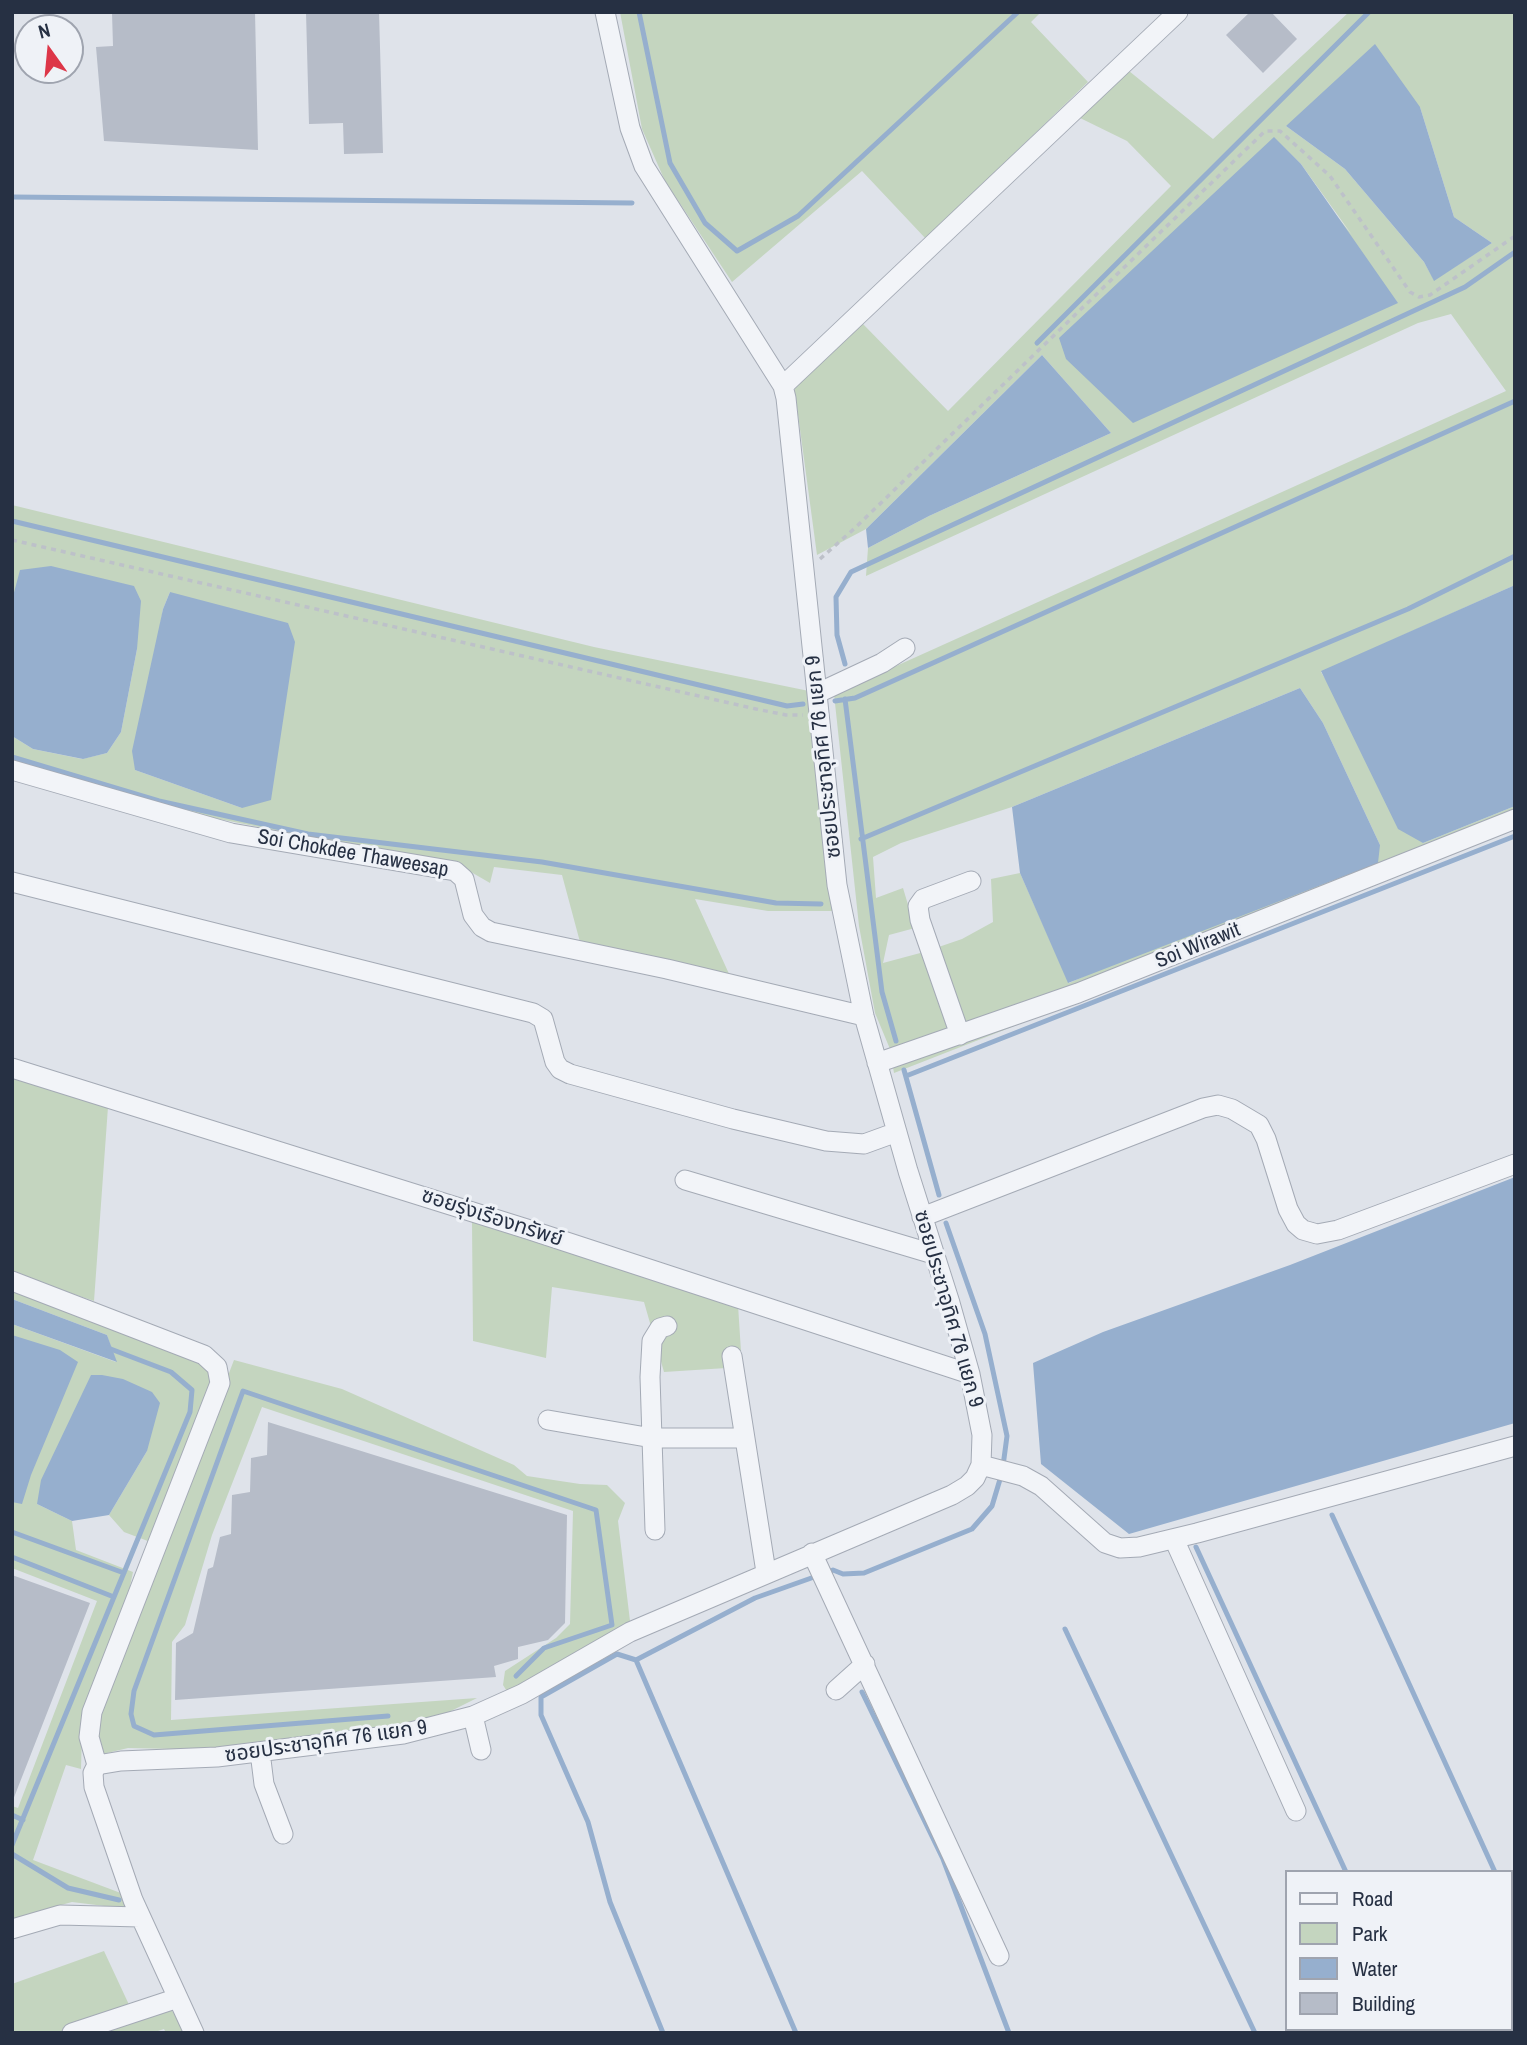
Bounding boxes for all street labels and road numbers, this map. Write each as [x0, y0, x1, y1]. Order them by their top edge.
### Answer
street label: ซอยประชาอุทิศ 76 แยก 9 [801, 654, 847, 860]
street label: Soi Chokdee Thaweesap [256, 825, 450, 883]
street label: Soi Wirawit [1152, 918, 1244, 974]
street label: ซอยรุ่งเรืองทรัพย์ [418, 1183, 566, 1253]
street label: ซอยประชาอุทิศ 76 แยก 9 [908, 1208, 988, 1410]
street label: ซอยประชาอุทิศ 76 แยก 9 [223, 1715, 429, 1769]

